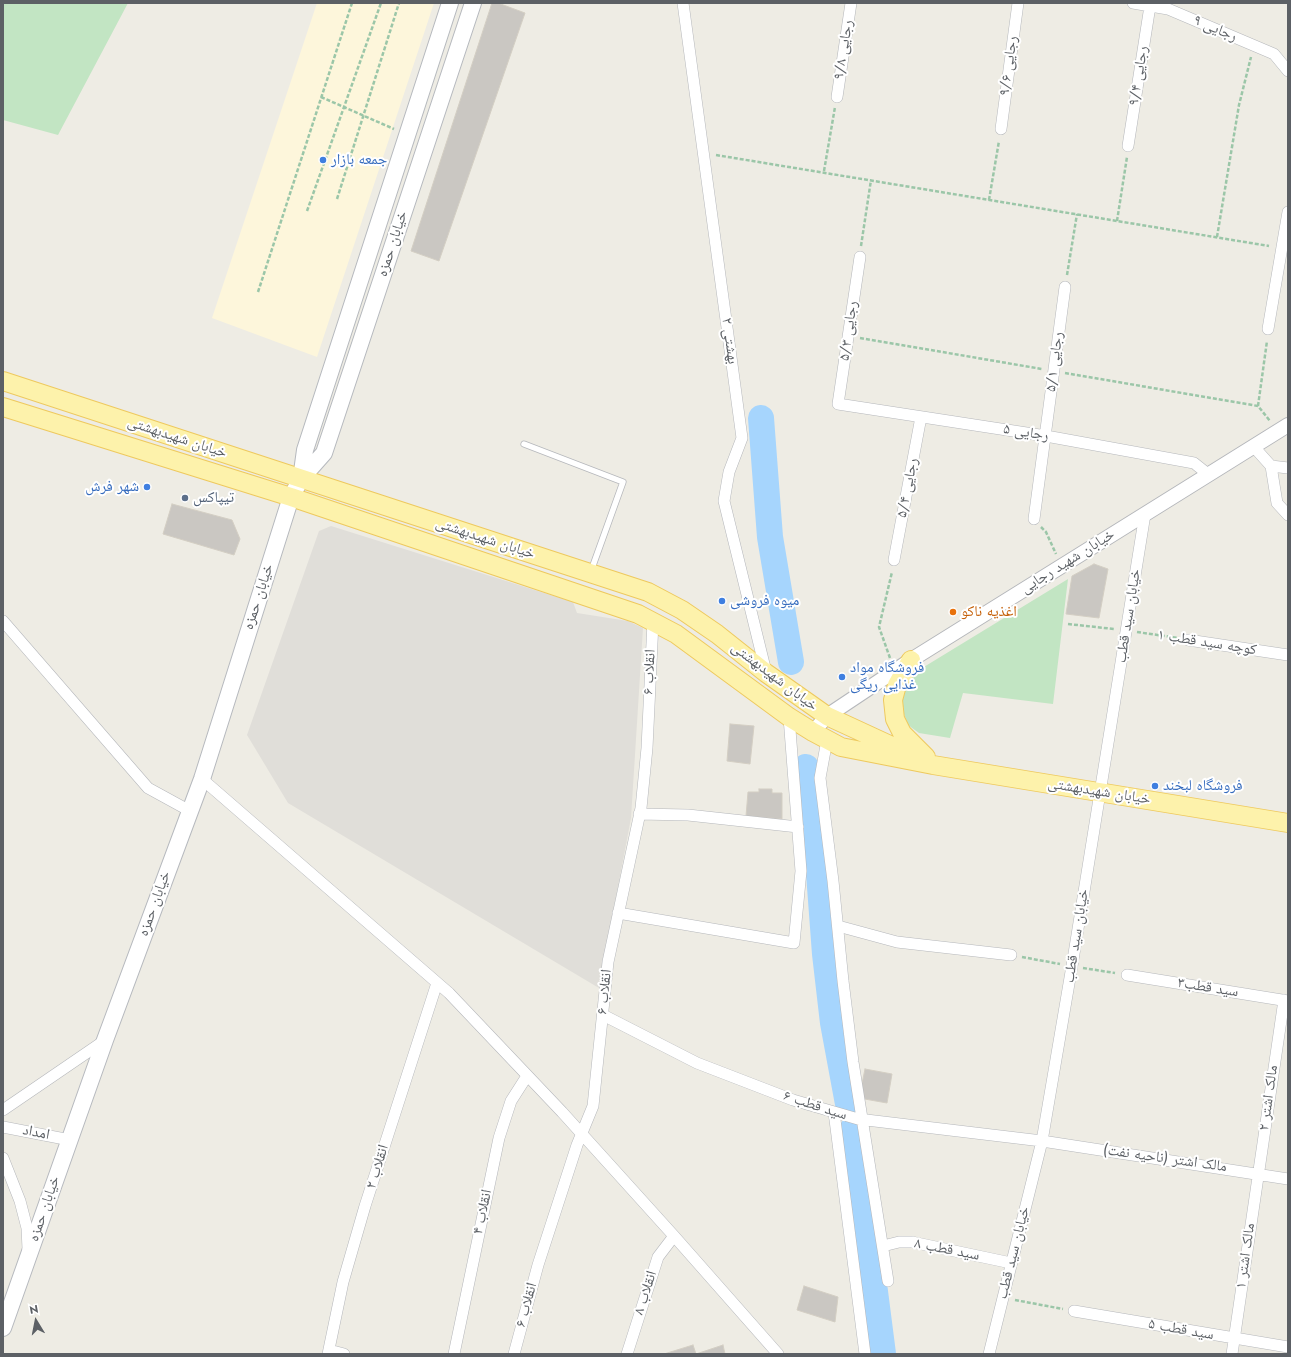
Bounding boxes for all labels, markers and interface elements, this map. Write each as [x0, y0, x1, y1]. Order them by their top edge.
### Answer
street label: رجایی ۹ [1190, 12, 1240, 46]
street label: رجایی ۹/۸ [830, 19, 858, 81]
street label: رجایی ۹/۶ [996, 35, 1022, 97]
street label: رجایی ۹/۴ [1125, 45, 1153, 107]
place label: جمعه بازار [331, 151, 387, 169]
marker: جمعه بازار [318, 155, 328, 165]
street label: خیابان حمزه [374, 209, 412, 279]
street label: رجایی ۵/۳ [836, 300, 862, 362]
street label: بهشتی ۲ [717, 317, 741, 365]
street label: رجایی ۵/۱ [1042, 331, 1068, 393]
street label: خیابان شهیدبهشتی [125, 413, 229, 463]
street label: رجایی ۵ [1002, 421, 1050, 445]
street label: رجایی ۵/۴ [893, 457, 923, 519]
place label: شهر فرش [85, 478, 139, 496]
marker: شهر فرش [142, 482, 152, 492]
place label: تیپاکس [193, 489, 234, 507]
marker: تیپاکس [180, 493, 190, 503]
street label: خیابان شهیدبهشتی [433, 514, 537, 564]
street label: خیابان شهید رجایی [1018, 526, 1118, 598]
street label: خیابان حمزه [240, 562, 278, 632]
street label: خیابان سید قطب [1113, 568, 1145, 664]
place label: میوه فروشی [730, 592, 799, 610]
marker: میوه فروشی [717, 596, 727, 606]
place label: اغذیه ناکو [961, 603, 1017, 621]
marker: اغذیه ناکو [948, 607, 958, 617]
street label: کوچه سید قطب ۱ [1156, 626, 1258, 660]
street label: خیابان شهیدبهشتی [727, 639, 821, 715]
street label: انقلاب ۶ [640, 649, 660, 695]
place label: فروشگاه مواد غذایی ریگی [850, 659, 924, 694]
marker: فروشگاه مواد غذایی ریگی [837, 672, 847, 682]
street label: خیابان شهیدبهشتی [1046, 775, 1152, 809]
place label: فروشگاه لبخند [1163, 777, 1243, 795]
marker: فروشگاه لبخند [1150, 781, 1160, 791]
street label: خیابان حمزه [135, 869, 175, 939]
street label: خیابان سید قطب [1061, 888, 1093, 984]
street label: انقلاب ۶ [594, 968, 616, 1016]
street label: سید قطب۳ [1176, 974, 1240, 1002]
street label: مالک اشتر ۲ [1255, 1064, 1283, 1132]
street label: سید قطب ۶ [781, 1087, 849, 1125]
street label: امداد [21, 1122, 51, 1144]
street label: مالک اشتر (ناحیه نفت) [1102, 1141, 1228, 1177]
street label: انقلاب ۲ [363, 1143, 393, 1191]
street label: خیابان حمزه [25, 1174, 65, 1244]
street label: انقلاب ۴ [469, 1188, 497, 1236]
street label: خیابان سید قطب [994, 1205, 1034, 1301]
street label: مالک اشتر ۱ [1232, 1222, 1260, 1290]
street label: سید قطب ۸ [913, 1235, 981, 1265]
street label: انقلاب ۸ [630, 1269, 662, 1317]
street label: انقلاب ۶ [512, 1281, 542, 1329]
north arrow [16, 1301, 56, 1341]
text: N [28, 1301, 40, 1318]
street label: سید قطب ۵ [1147, 1315, 1215, 1345]

